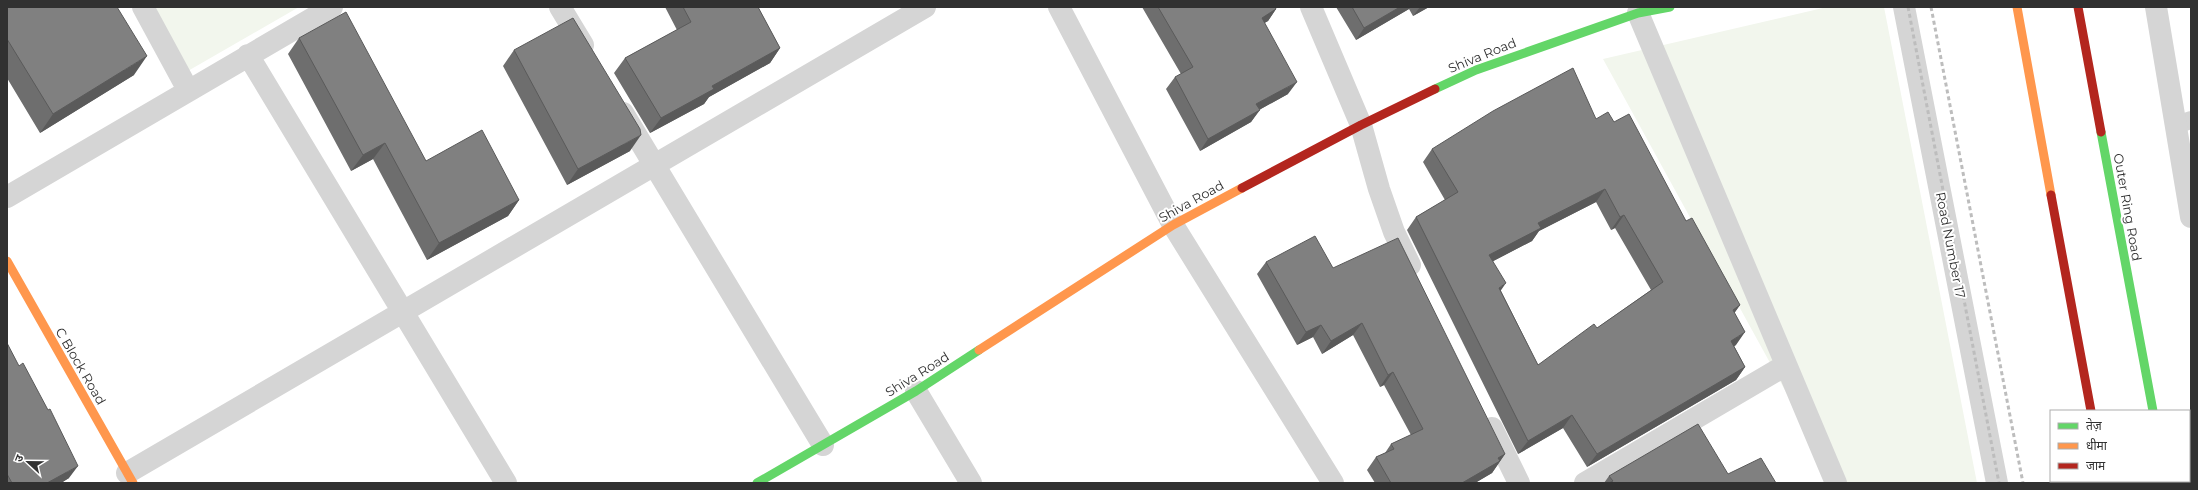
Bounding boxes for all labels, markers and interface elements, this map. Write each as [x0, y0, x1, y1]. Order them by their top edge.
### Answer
street label: Shiva Road [1446, 34, 1518, 76]
street label: Outer Ring Road [2111, 152, 2145, 262]
street label: Shiva Road [1156, 177, 1226, 225]
street label: Road Number 17 [1933, 190, 1969, 300]
street label: C Block Road [52, 325, 110, 407]
street label: Shiva Road [882, 348, 952, 400]
legend [2050, 410, 2190, 482]
text: तेज़ [2086, 418, 2103, 433]
text: धीमा [2086, 438, 2108, 453]
north arrow [8, 442, 48, 482]
text: उ [11, 452, 27, 464]
text: जाम [2086, 458, 2106, 473]

